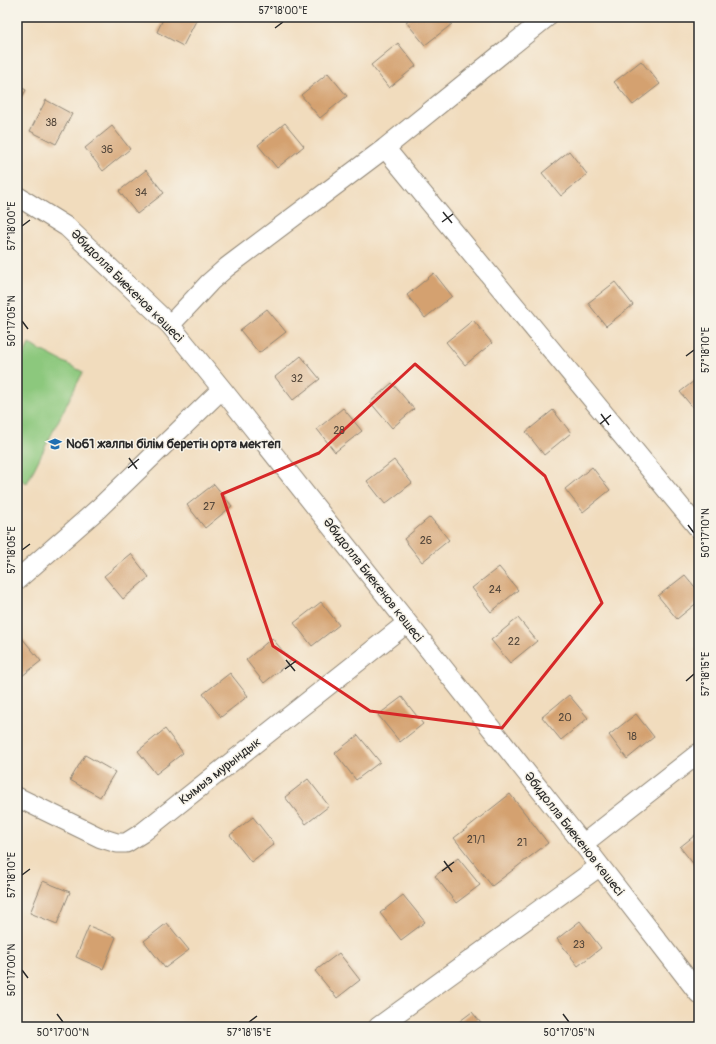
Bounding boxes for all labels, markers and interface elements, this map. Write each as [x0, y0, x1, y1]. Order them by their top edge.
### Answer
text: 57°18'00"E [259, 5, 307, 17]
house number: 38 [45, 116, 57, 129]
house number: 36 [101, 143, 113, 156]
house number: 34 [135, 186, 148, 199]
text: 57°18'00"E [6, 202, 18, 250]
street label: Әбидолла Биекенов көшесі [67, 226, 187, 346]
text: 50°17'05"N [6, 295, 18, 346]
text: 57°18'10"E [700, 327, 712, 373]
house number: 32 [291, 372, 303, 385]
house number: 28 [333, 424, 345, 437]
school or university icon: №61 жалпы білім беретін орта мектеп [47, 436, 63, 452]
place label: №61 жалпы білім беретін орта мектеп [66, 436, 281, 452]
house number: 27 [203, 500, 215, 513]
text: 50°17'10"N [700, 508, 712, 558]
street label: Әбидолла Биекенов көшесі [320, 515, 426, 645]
text: 57°18'05"E [6, 526, 18, 574]
house number: 26 [420, 534, 432, 547]
house number: 24 [489, 583, 502, 596]
house number: 22 [508, 635, 520, 648]
text: 57°18'15"E [700, 652, 712, 696]
house number: 20 [558, 711, 572, 724]
house number: 18 [627, 730, 637, 743]
street label: Кымыз мурындык [176, 734, 264, 808]
street label: Әбидолла Биекенов көшесі [521, 769, 627, 899]
house number: 21/1 [467, 833, 485, 846]
house number: 21 [517, 836, 527, 849]
text: 57°18'10"E [6, 852, 18, 898]
house number: 23 [573, 938, 585, 951]
text: 50°17'00"N [6, 944, 18, 996]
text: 50°17'00"N [37, 1027, 89, 1039]
text: 57°18'15"E [227, 1027, 271, 1039]
text: 50°17'05"N [544, 1027, 595, 1039]

